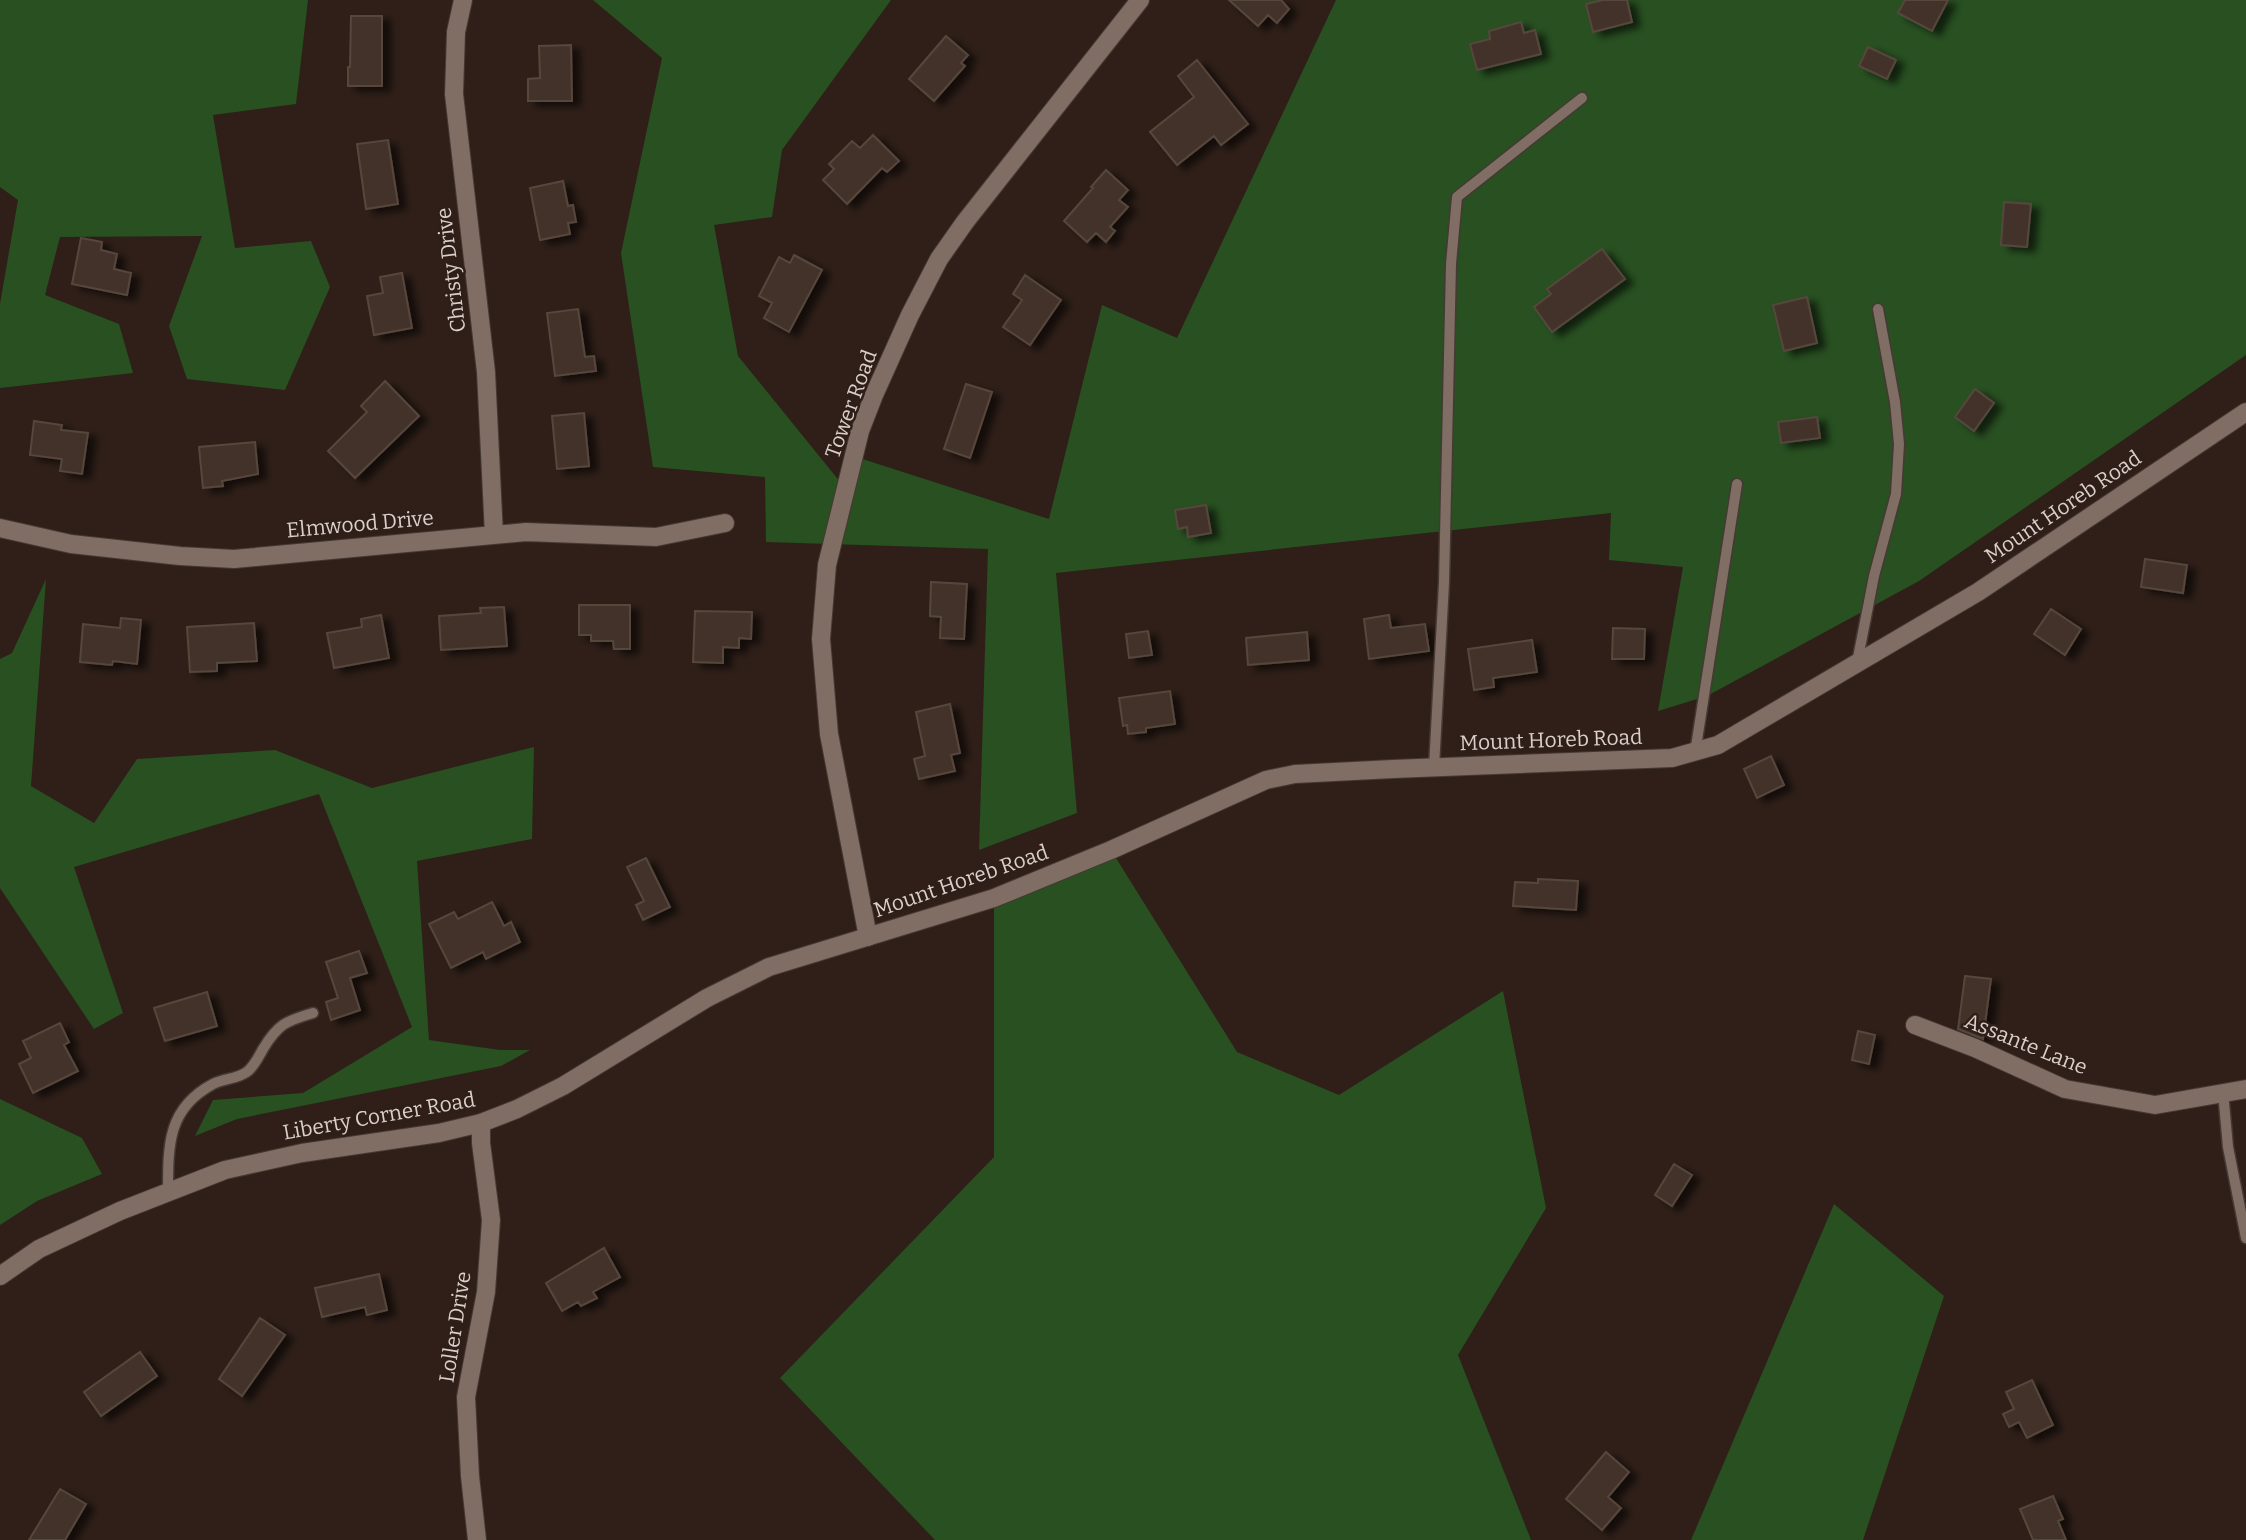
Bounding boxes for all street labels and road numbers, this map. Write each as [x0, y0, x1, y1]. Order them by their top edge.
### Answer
street label: Christy Drive [430, 206, 472, 334]
street label: Tower Road [819, 346, 883, 462]
street label: Mount Horeb Road [1980, 445, 2146, 569]
street label: Elmwood Drive [285, 505, 435, 543]
street label: Mount Horeb Road [1459, 724, 1643, 756]
street label: Mount Horeb Road [870, 839, 1052, 923]
street label: Assante Lane [1961, 1008, 2091, 1080]
street label: Liberty Corner Road [281, 1086, 477, 1146]
street label: Loller Drive [433, 1270, 477, 1384]

